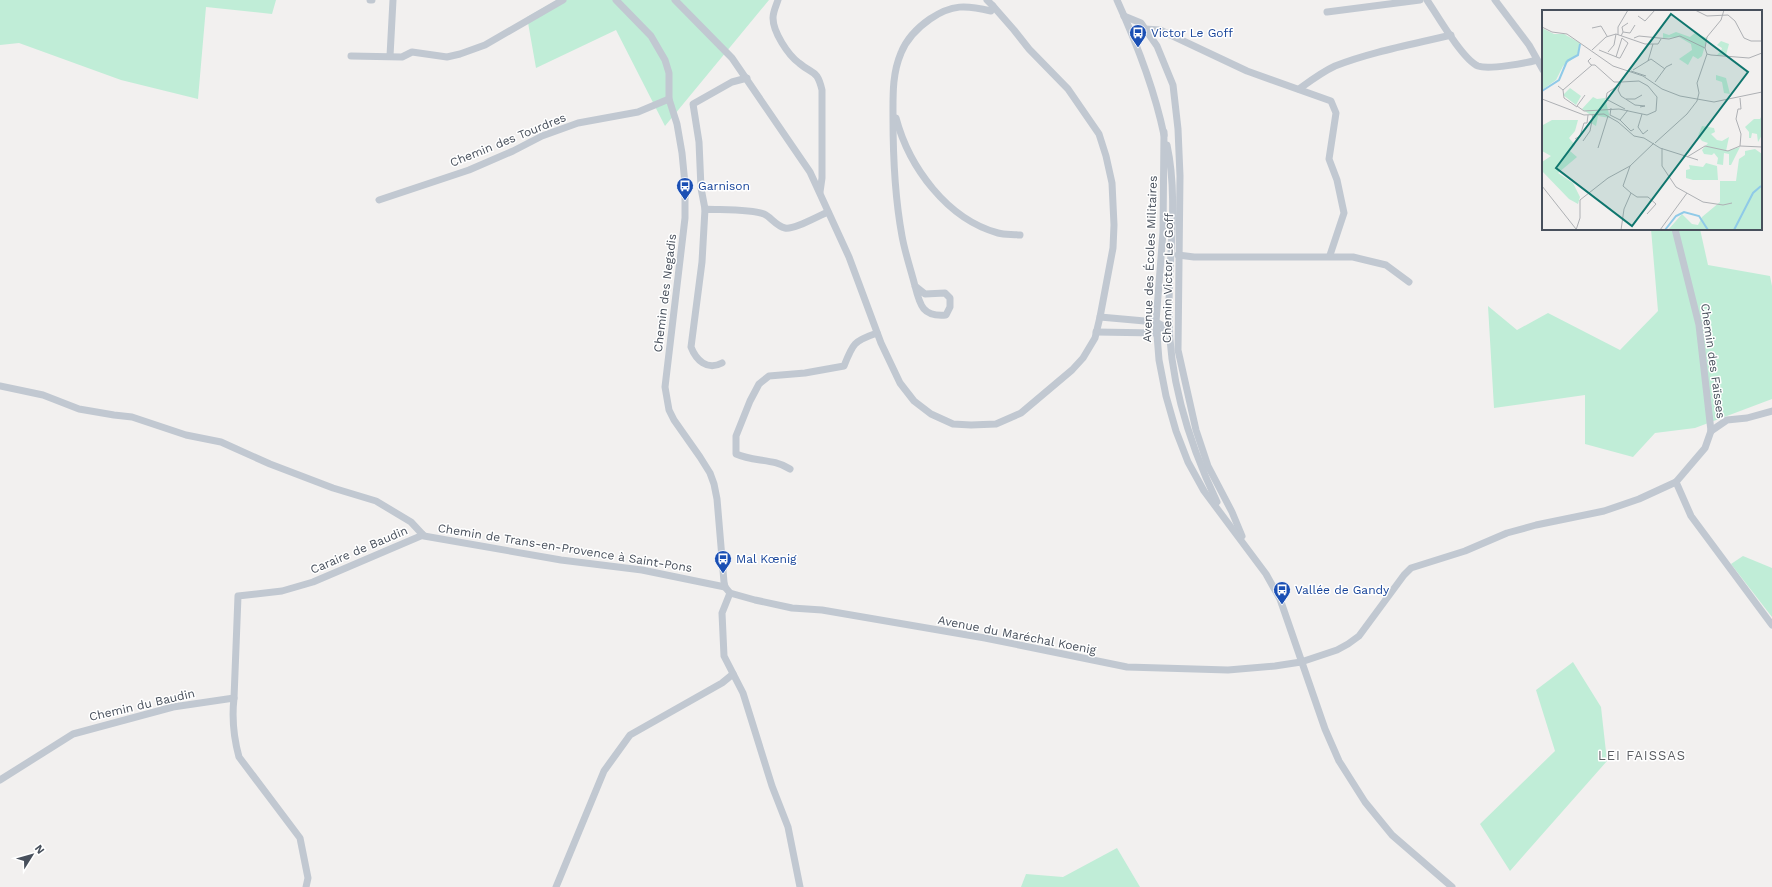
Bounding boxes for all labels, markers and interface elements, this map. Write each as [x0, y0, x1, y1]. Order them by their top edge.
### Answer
inset map [1542, 10, 1762, 230]
bus stop icon: Victor Le Goff [1128, 23, 1148, 48]
place label: Victor Le Goff [1151, 26, 1233, 40]
street label: Chemin des Tourdres [448, 110, 568, 170]
street label: Avenue des Écoles Militaires [1140, 175, 1160, 343]
bus stop icon: Garnison [675, 176, 695, 201]
place label: Garnison [698, 179, 750, 193]
street label: Chemin Victor Le Goff [1160, 212, 1176, 343]
street label: Chemin des Negadis [651, 233, 679, 353]
street label: Chemin des Faïsses [1698, 302, 1728, 420]
street label: Chemin de Trans-en-Provence à Saint-Pons [437, 521, 693, 575]
street label: Caraire de Baudin [308, 523, 410, 577]
bus stop icon: Mal Kœnig [713, 549, 733, 574]
place label: Mal Kœnig [736, 552, 797, 566]
bus stop icon: Vallée de Gandy [1272, 580, 1292, 605]
place label: Vallée de Gandy [1295, 583, 1390, 597]
street label: Avenue du Maréchal Koenig [937, 613, 1098, 657]
street label: Chemin du Baudin [88, 686, 196, 724]
district label: LEI FAISSAS [1598, 748, 1686, 763]
north arrow [12, 835, 52, 875]
text: N [32, 842, 47, 856]

